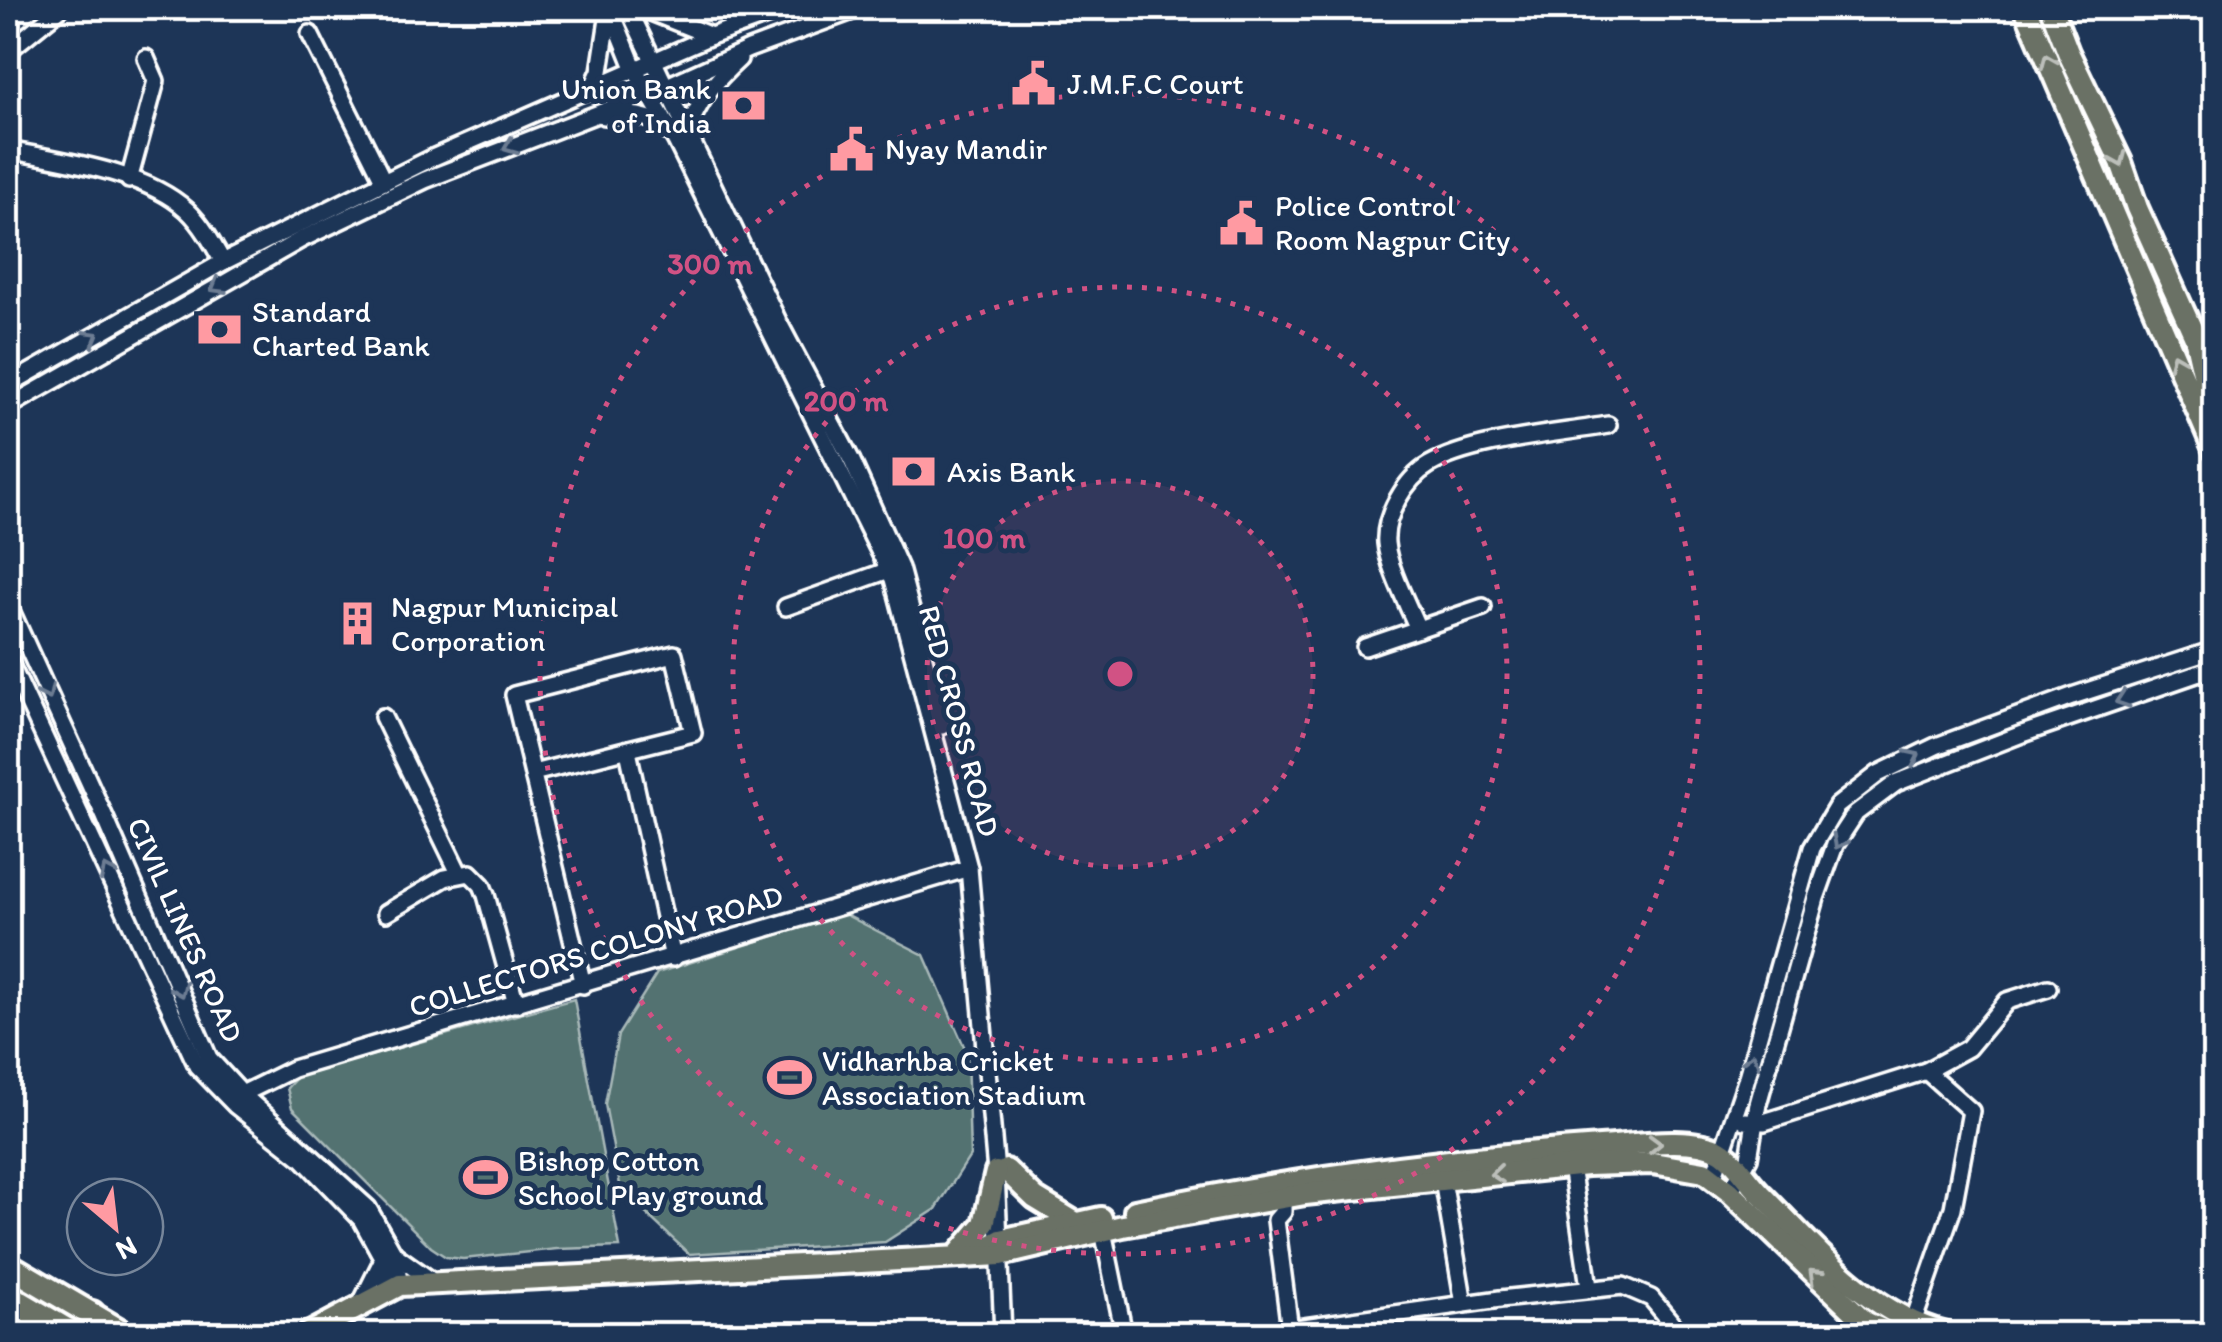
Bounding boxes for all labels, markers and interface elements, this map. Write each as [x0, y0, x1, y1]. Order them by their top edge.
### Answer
one-way arrow [2040, 53, 2060, 71]
public building icon: J.M.F.C Court [1010, 60, 1058, 108]
place label: J.M.F.C Court [1067, 65, 1244, 102]
place label: Union Bank of India [561, 70, 711, 141]
bank icon: Union Bank of India [720, 82, 768, 130]
public building icon: Nyay Mandir [828, 125, 876, 173]
place label: Nyay Mandir [885, 130, 1048, 167]
one-way arrow [502, 135, 520, 155]
one-way arrow [2108, 150, 2128, 168]
place label: Police Control Room Nagpur City [1275, 187, 1510, 258]
public building icon: Police Control Room Nagpur City [1218, 199, 1266, 247]
text: 300 m [667, 245, 753, 282]
one-way arrow [210, 274, 228, 294]
place label: Standard Charted Bank [252, 293, 430, 364]
bank icon: Standard Charted Bank [195, 305, 243, 353]
one-way arrow [81, 330, 99, 350]
one-way arrow [2168, 352, 2188, 370]
text: 200 m [804, 382, 889, 419]
bank icon: Axis Bank [890, 448, 938, 496]
place label: Axis Bank [947, 453, 1076, 490]
text: 100 m [943, 519, 1026, 556]
place label: Nagpur Municipal Corporation [391, 588, 619, 659]
building icon: Nagpur Municipal Corporation [334, 600, 382, 648]
street label: RED CROSS ROAD [911, 601, 1008, 841]
centre of rings [1102, 656, 1138, 692]
one-way arrow [35, 683, 55, 701]
one-way arrow [2115, 688, 2132, 709]
one-way arrow [1903, 749, 1921, 769]
street label: CIVIL LINES ROAD [119, 811, 252, 1048]
one-way arrow [1832, 831, 1851, 850]
one-way arrow [99, 864, 119, 882]
street label: COLLECTORS COLONY ROAD [404, 876, 787, 1025]
one-way arrow [168, 980, 188, 998]
place label: Vidharhba Cricket Association Stadium [822, 1042, 1086, 1113]
one-way arrow [1740, 1052, 1761, 1069]
sports icon: Vidharhba Cricket Association Stadium [765, 1054, 813, 1102]
one-way arrow [1648, 1134, 1664, 1155]
place label: Bishop Cotton School Play ground [518, 1142, 763, 1213]
sports icon: Bishop Cotton School Play ground [461, 1154, 509, 1202]
one-way arrow [1489, 1163, 1505, 1184]
north arrow [65, 1177, 165, 1277]
text: N [110, 1230, 143, 1269]
one-way arrow [1809, 1269, 1827, 1287]

